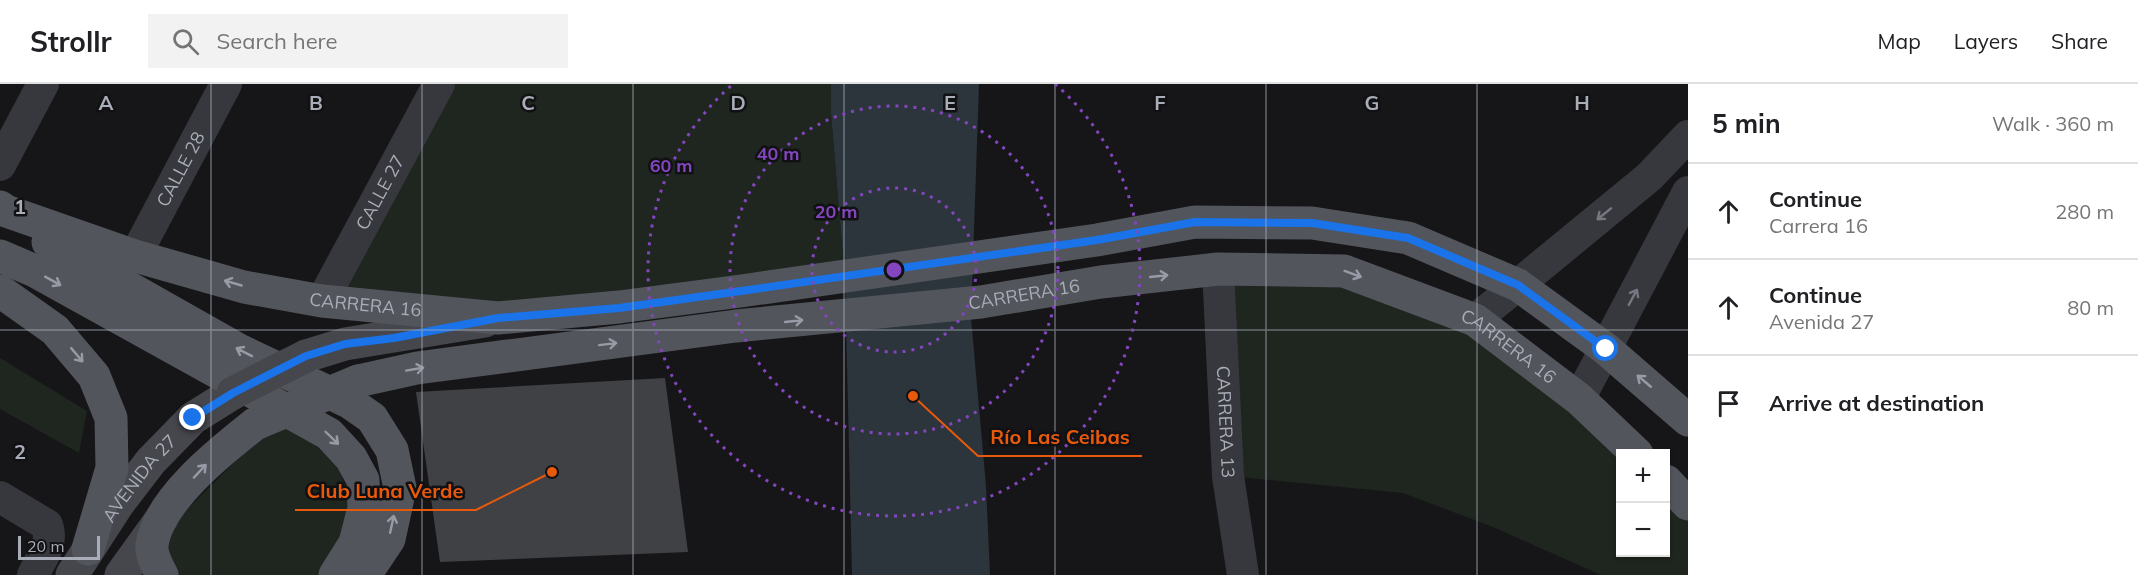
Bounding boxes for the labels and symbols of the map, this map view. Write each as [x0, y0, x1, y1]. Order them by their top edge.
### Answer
text: A [99, 90, 114, 115]
text: B [309, 90, 323, 115]
text: C [521, 90, 535, 115]
text: D [730, 90, 746, 115]
text: E [944, 90, 956, 115]
text: F [1154, 90, 1166, 115]
text: G [1365, 90, 1379, 115]
text: H [1574, 90, 1590, 115]
street label: CALLE 28 [151, 128, 210, 211]
text: 40 m [757, 142, 799, 165]
street label: CALLE 27 [350, 151, 409, 234]
text: 60 m [650, 154, 692, 177]
text: 1 [14, 194, 26, 219]
text: 20 m [815, 200, 857, 223]
one-way arrow [1596, 208, 1612, 221]
centre of rings [884, 260, 904, 280]
one-way arrow [1149, 270, 1169, 281]
one-way arrow [1343, 270, 1362, 281]
street label: CARRERA 16 [967, 274, 1081, 314]
one-way arrow [44, 275, 61, 287]
one-way arrow [223, 277, 242, 289]
street label: CARRERA 16 [308, 287, 423, 322]
one-way arrow [1627, 289, 1639, 306]
street label: CARRERA 16 [1458, 304, 1561, 388]
one-way arrow [783, 315, 803, 326]
route start [1592, 335, 1618, 361]
one-way arrow [598, 338, 617, 349]
one-way arrow [236, 346, 253, 358]
one-way arrow [70, 347, 83, 363]
one-way arrow [404, 363, 424, 374]
street label: CARRERA 13 [1212, 365, 1240, 479]
one-way arrow [1636, 375, 1652, 388]
route end [179, 404, 205, 430]
callout: Río Las Ceibas [978, 418, 1142, 456]
text: Río Las Ceibas [990, 424, 1130, 449]
street label: AVENIDA 27 [97, 429, 181, 527]
one-way arrow [325, 431, 340, 446]
text: 2 [14, 439, 26, 464]
one-way arrow [192, 464, 207, 479]
callout: Club Luna Verde [295, 472, 476, 510]
text: Club Luna Verde [307, 478, 463, 503]
one-way arrow [387, 515, 399, 534]
scale bar [18, 533, 100, 560]

